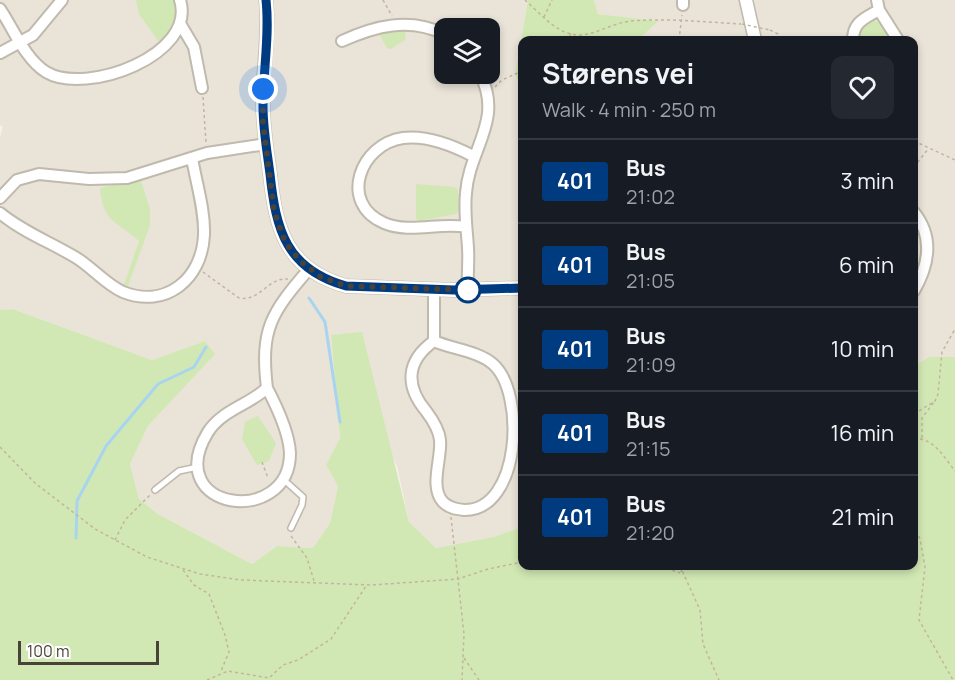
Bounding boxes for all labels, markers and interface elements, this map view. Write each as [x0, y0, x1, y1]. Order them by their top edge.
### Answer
map controls [434, 18, 500, 84]
button: layers [434, 18, 500, 84]
text: Størens vei [542, 54, 694, 92]
button: heart [831, 56, 894, 119]
your location [248, 74, 278, 104]
text: Walk · 4 min · 250 m [542, 96, 716, 123]
text: Bus [626, 153, 666, 183]
text: 3 min [841, 166, 894, 196]
text: 401 [557, 167, 593, 195]
text: 21:02 [626, 183, 675, 210]
text: Bus [626, 237, 666, 267]
text: 6 min [839, 250, 894, 280]
text: 401 [557, 251, 593, 279]
text: 21:05 [626, 267, 675, 294]
unlabelled marker [455, 277, 481, 303]
text: Bus [626, 321, 666, 351]
text: 10 min [831, 334, 894, 364]
text: 401 [557, 335, 593, 363]
text: 21:09 [626, 351, 676, 378]
text: Bus [626, 405, 666, 435]
text: 16 min [831, 418, 894, 448]
text: 401 [557, 419, 593, 447]
text: 21:15 [626, 435, 671, 462]
text: Bus [626, 489, 666, 519]
text: 21 min [832, 502, 894, 532]
text: 401 [557, 503, 593, 531]
text: 21:20 [626, 519, 675, 546]
scale bar [18, 638, 159, 666]
text: 100 m [27, 640, 70, 662]

